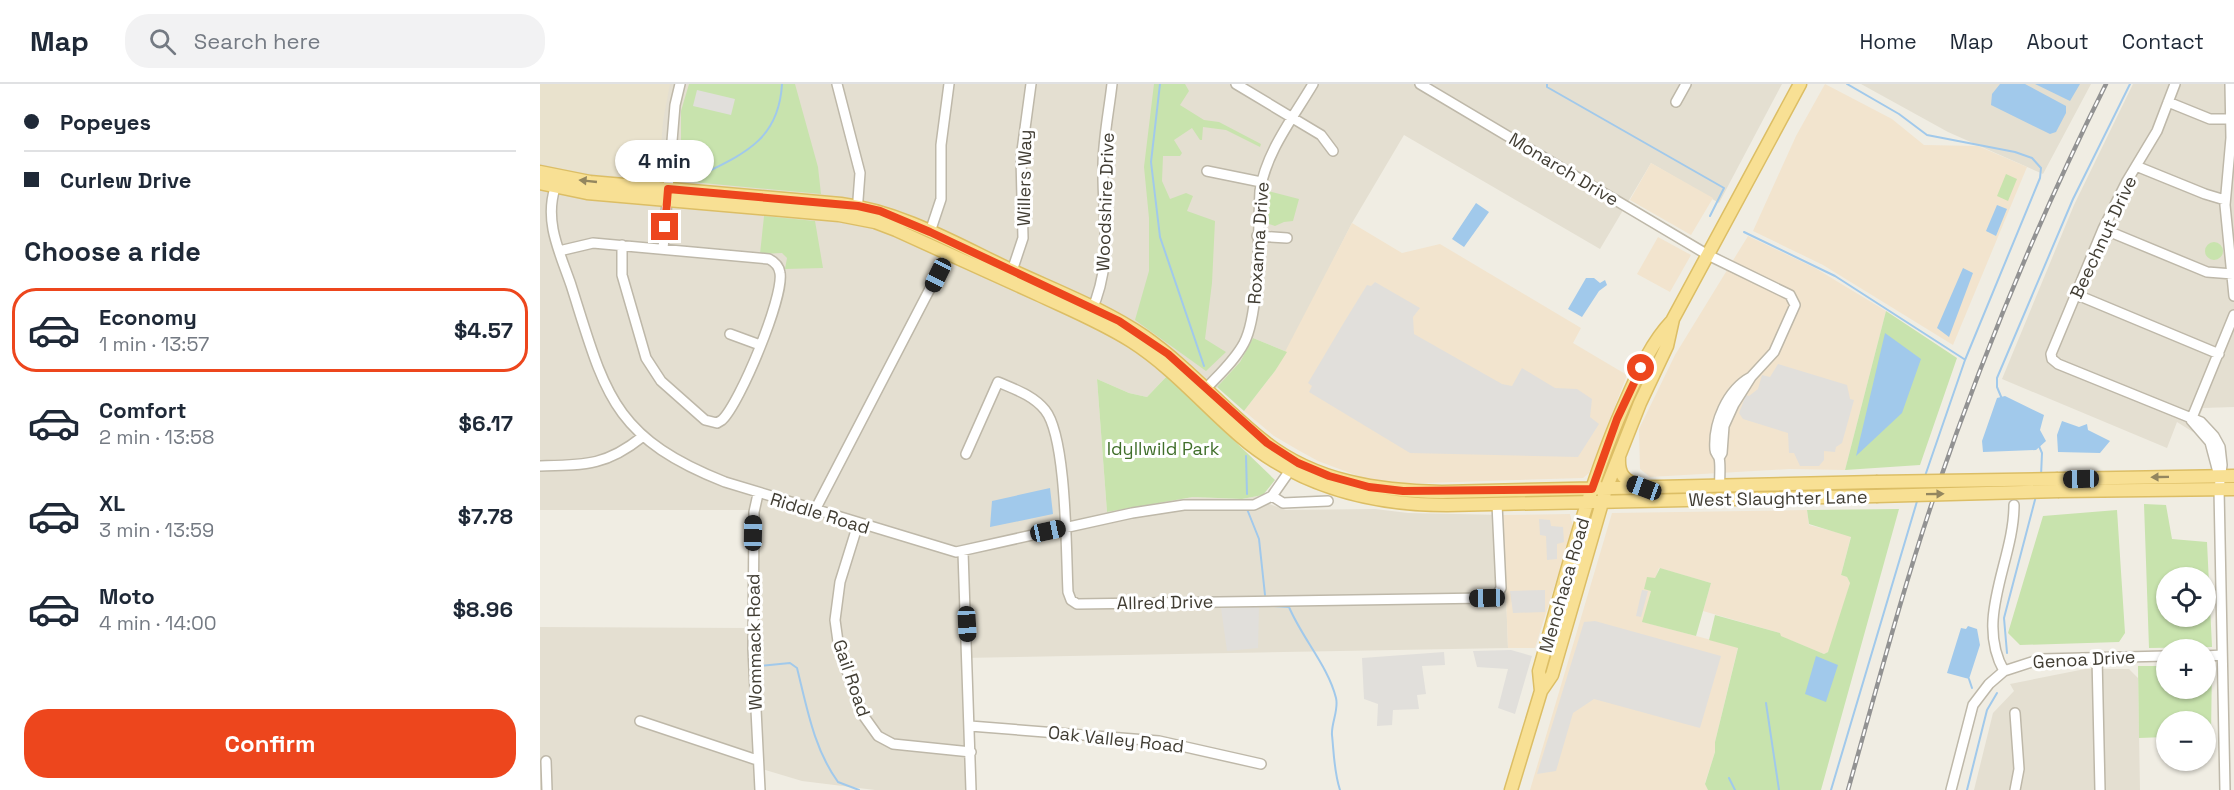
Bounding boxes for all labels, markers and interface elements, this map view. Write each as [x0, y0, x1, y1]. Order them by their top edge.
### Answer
search box [125, 14, 545, 68]
text: Map [30, 23, 89, 59]
icon: search [146, 25, 179, 58]
text: Search here [194, 27, 321, 55]
text: Home [1859, 28, 1917, 55]
text: Map [1950, 28, 1994, 55]
text: About [2027, 28, 2089, 55]
text: Contact [2122, 28, 2204, 55]
text: Popeyes [60, 108, 151, 136]
street label: Monarch Drive [1505, 127, 1623, 211]
street label: Willers Way [1012, 129, 1036, 227]
street label: Woodshire Drive [1091, 132, 1119, 272]
callout: 4 min [616, 140, 714, 182]
text: 4 min [638, 148, 691, 174]
text: Curlew Drive [60, 166, 191, 194]
street label: Beechnut Drive [2064, 172, 2142, 302]
one-way arrow [579, 176, 598, 186]
street label: Roxanna Drive [1242, 181, 1274, 305]
route end [651, 213, 678, 240]
text: Choose a ride [24, 234, 201, 269]
car [922, 255, 954, 295]
icon: car [27, 303, 81, 357]
text: Economy [99, 303, 197, 331]
text: $4.57 [454, 316, 513, 344]
text: 1 min · 13:57 [99, 331, 209, 357]
route start [1627, 354, 1654, 381]
icon: car [27, 396, 81, 450]
text: Comfort [99, 396, 187, 424]
text: $6.17 [459, 409, 513, 437]
text: 2 min · 13:58 [99, 424, 215, 450]
park label: Idyllwild Park [1107, 437, 1220, 460]
car [2063, 470, 2099, 488]
car [1624, 473, 1664, 503]
one-way arrow [2151, 473, 2170, 482]
street label: West Slaughter Lane [1688, 485, 1868, 511]
street label: Riddle Road [767, 487, 873, 539]
icon: car [27, 489, 81, 543]
text: XL [99, 489, 125, 517]
one-way arrow [1925, 489, 1944, 499]
text: $7.78 [458, 502, 513, 530]
car [744, 515, 762, 551]
street label: Menchaca Road [1534, 515, 1594, 655]
text: 3 min · 13:59 [99, 517, 214, 543]
car [1029, 518, 1067, 544]
map controls [2156, 567, 2216, 771]
button: locate [2156, 567, 2216, 627]
street label: Wommack Road [741, 573, 767, 711]
icon: car [27, 582, 81, 636]
text: Moto [99, 582, 155, 610]
car [1469, 589, 1505, 607]
street label: Allred Drive [1116, 590, 1214, 614]
text: $8.96 [453, 595, 513, 623]
car [957, 606, 977, 642]
text: 4 min · 14:00 [99, 610, 217, 636]
street label: Gail Road [828, 637, 876, 719]
button: + [2156, 639, 2216, 699]
street label: Genoa Drive [2032, 645, 2136, 673]
button: Confirm [24, 709, 516, 778]
button: − [2156, 711, 2216, 771]
street label: Oak Valley Road [1047, 720, 1185, 758]

